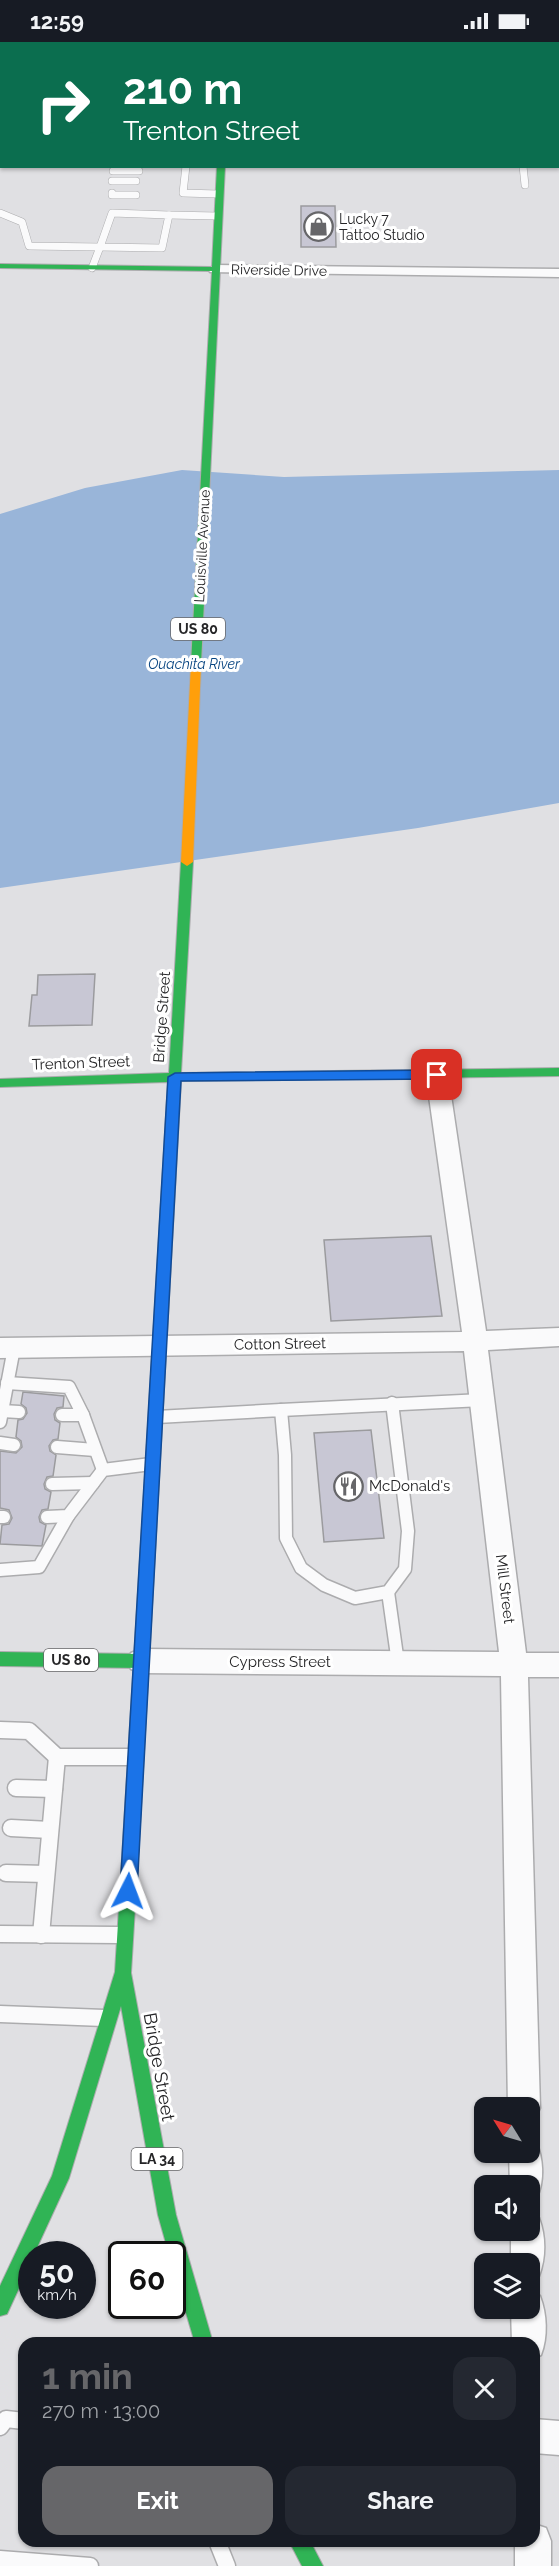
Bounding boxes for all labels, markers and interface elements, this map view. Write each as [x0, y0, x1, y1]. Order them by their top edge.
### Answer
text: 12:59 [30, 8, 84, 34]
text: 210 m [123, 65, 242, 114]
icon: right [24, 66, 102, 144]
text: Trenton Street [123, 115, 300, 146]
shop icon: Lucky 7 Tattoo Studio [302, 211, 334, 243]
place label: Lucky 7 Tattoo Studio [339, 211, 425, 243]
street label: Riverside Drive [231, 261, 327, 279]
street label: Louisville Avenue [191, 489, 213, 603]
road number: US 80 [171, 618, 225, 640]
water label: Ouachita River [148, 656, 241, 672]
street label: Bridge Street [150, 971, 174, 1063]
pin [411, 1049, 462, 1100]
street label: Trenton Street [32, 1052, 130, 1074]
icon: arrive [420, 1058, 453, 1091]
street label: Cotton Street [234, 1334, 326, 1354]
restaurant icon: McDonald's [332, 1470, 364, 1502]
place label: McDonald's [369, 1477, 450, 1495]
street label: Mill Street [492, 1553, 518, 1625]
road number: US 80 [44, 1649, 98, 1671]
street label: Cypress Street [229, 1653, 331, 1671]
position arrow [96, 1859, 160, 1923]
street label: Bridge Street [140, 2011, 179, 2123]
north arrow [474, 2097, 540, 2163]
map controls [474, 2097, 540, 2319]
road number: LA 34 [132, 2148, 182, 2170]
button: sound [474, 2175, 540, 2241]
speed limit sign: 60 [108, 2241, 186, 2319]
button: layers [474, 2253, 540, 2319]
text: 50 [39, 2255, 75, 2290]
text: km/h [37, 2286, 77, 2304]
text: 1 min [42, 2355, 133, 2397]
button: close [453, 2357, 516, 2420]
text: 270 m · 13:00 [42, 2399, 160, 2423]
button: Exit [42, 2466, 273, 2535]
button: Share [285, 2466, 516, 2535]

